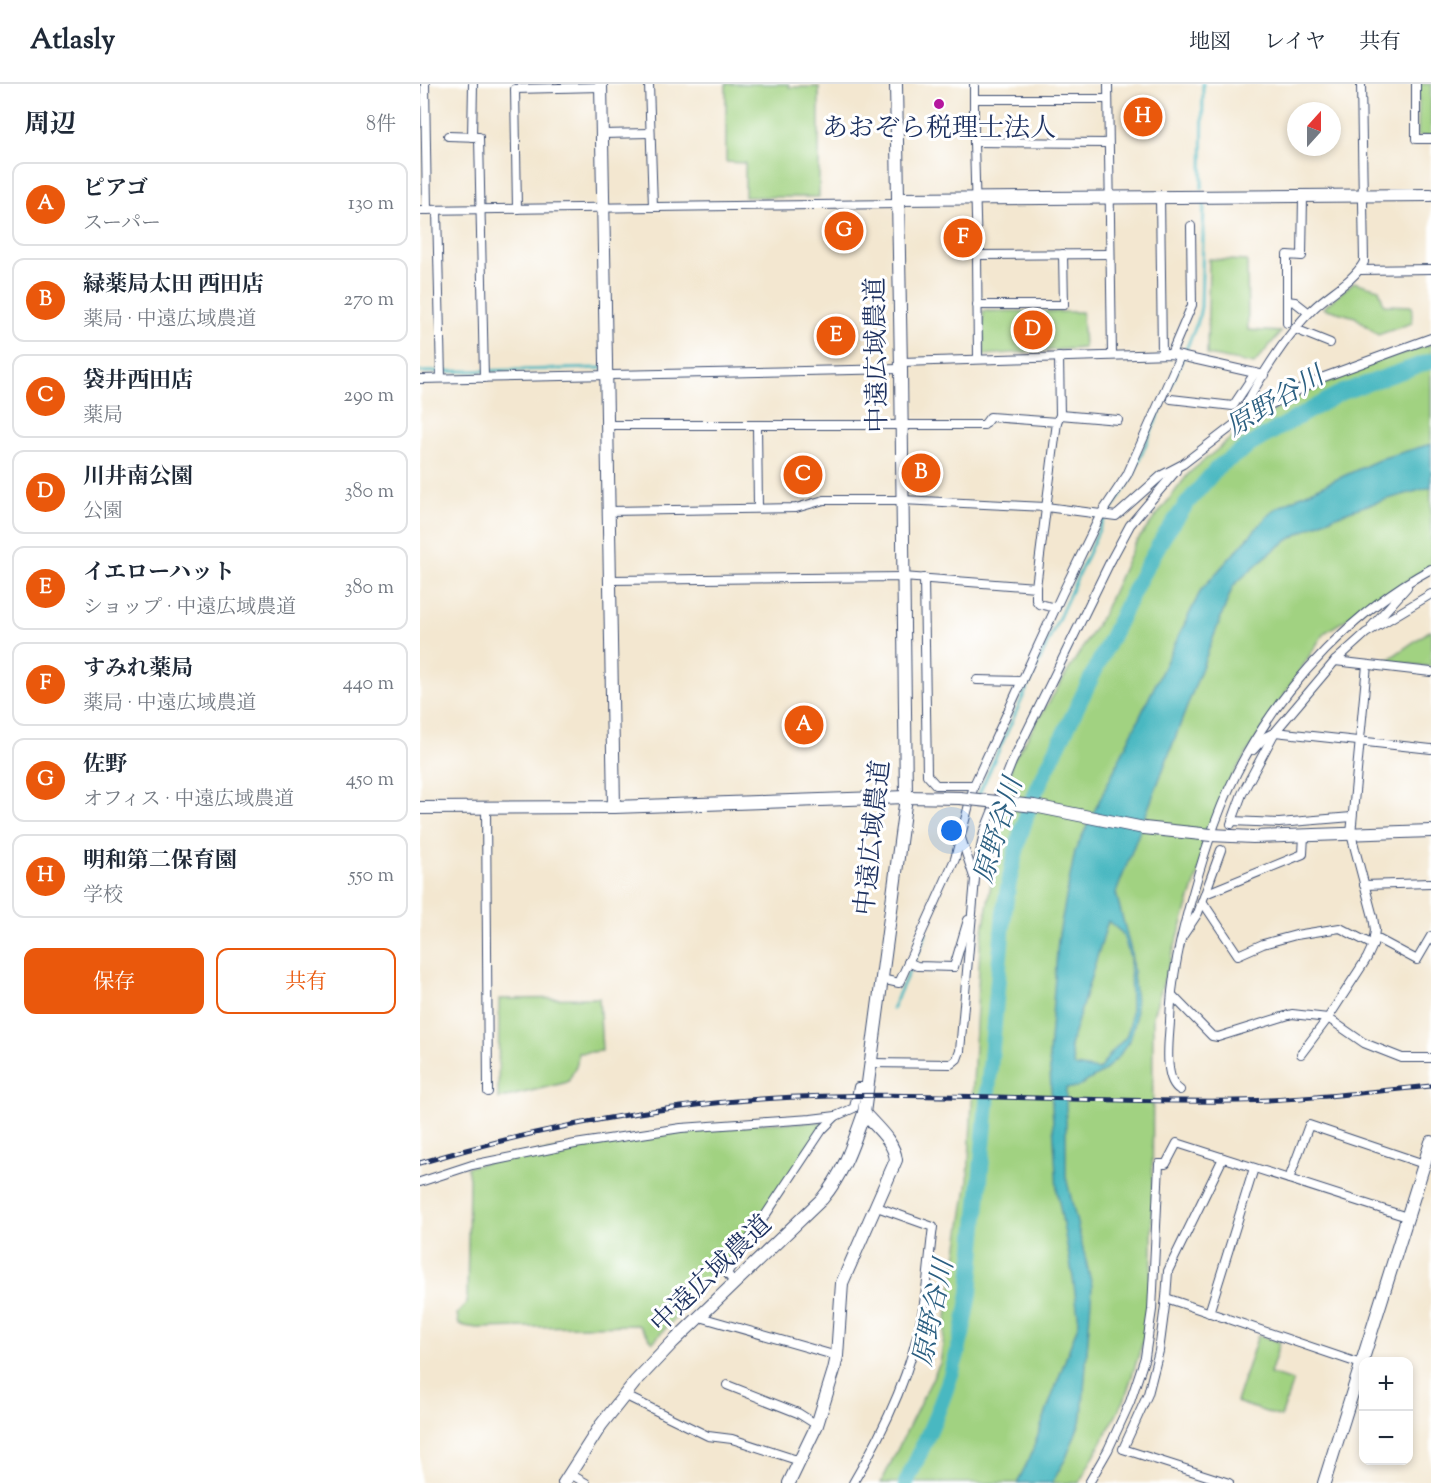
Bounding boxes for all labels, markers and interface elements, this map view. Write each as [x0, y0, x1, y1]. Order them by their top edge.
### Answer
text: Atlasly [30, 21, 115, 61]
text: 地図 [1189, 28, 1231, 58]
text: レイヤ [1264, 28, 1326, 58]
text: 共有 [1359, 28, 1401, 58]
pin: H [1124, 94, 1162, 140]
marker: あおぞら税理士法人 [932, 97, 946, 111]
north arrow [1287, 102, 1341, 156]
text: 周辺 [24, 107, 76, 144]
text: 8件 [366, 111, 396, 140]
place label: あおぞら税理士法人 [822, 111, 1056, 148]
text: ピアゴ [83, 174, 148, 206]
text: A [37, 190, 54, 219]
text: 130 m [348, 190, 394, 219]
pin: G [824, 208, 864, 254]
text: スーパー [83, 210, 161, 239]
pin: F [944, 216, 982, 260]
text: 緑薬局太田 西田店 [83, 270, 264, 302]
street label: 中遠広域農道 [858, 277, 898, 433]
text: B [39, 286, 52, 315]
text: 270 m [344, 286, 394, 315]
text: 薬局 · 中遠広域農道 [83, 306, 257, 335]
pin: D [1014, 308, 1052, 352]
pin: E [816, 314, 856, 358]
water label: 原野谷川 [1220, 357, 1335, 448]
text: 袋井西田店 [83, 366, 193, 398]
text: C [37, 382, 54, 411]
text: 290 m [344, 382, 394, 411]
text: 薬局 [83, 402, 123, 431]
pin: B [902, 450, 940, 496]
pin: C [784, 452, 823, 498]
text: 川井南公園 [83, 462, 193, 494]
text: D [38, 478, 53, 507]
text: 380 m [345, 478, 394, 507]
text: 公園 [83, 498, 123, 527]
text: イエローハット [83, 558, 235, 590]
text: E [39, 574, 52, 603]
text: 380 m [345, 574, 394, 603]
text: ショップ · 中遠広域農道 [83, 594, 296, 623]
text: すみれ薬局 [83, 654, 193, 686]
text: F [40, 670, 51, 699]
text: 440 m [343, 670, 394, 699]
text: 薬局 · 中遠広域農道 [83, 690, 257, 719]
pin: A [784, 702, 824, 748]
text: 佐野 [83, 750, 127, 782]
street label: 中遠広域農道 [847, 758, 901, 918]
text: G [37, 766, 54, 795]
text: 450 m [346, 766, 394, 795]
water label: 原野谷川 [966, 771, 1035, 888]
text: オフィス · 中遠広域農道 [83, 786, 294, 815]
your location [937, 816, 966, 845]
text: 明和第二保育園 [83, 846, 237, 878]
text: H [38, 862, 53, 891]
text: 550 m [349, 862, 394, 891]
text: 学校 [83, 882, 123, 911]
button: 保存 [24, 948, 204, 1014]
button: 共有 [216, 948, 396, 1014]
street label: 中遠広域農道 [643, 1208, 781, 1342]
water label: 原野谷川 [905, 1253, 966, 1370]
map controls [1359, 1357, 1413, 1465]
button: + [1359, 1357, 1413, 1411]
button: − [1359, 1411, 1413, 1465]

